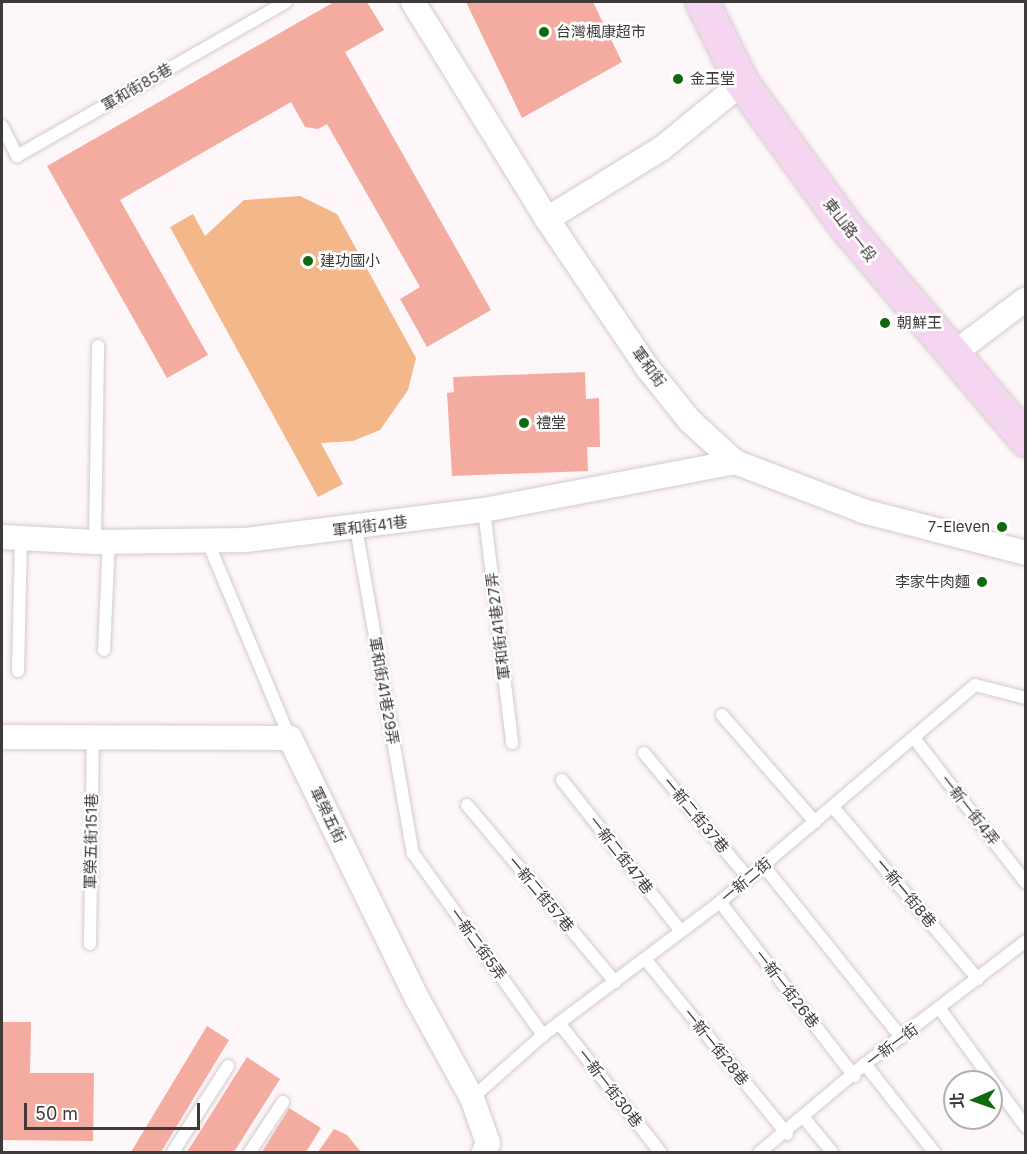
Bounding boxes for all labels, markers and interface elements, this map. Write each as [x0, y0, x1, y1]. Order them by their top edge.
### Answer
place label: 台灣楓康超市 [556, 23, 646, 41]
marker: 台灣楓康超市 [537, 25, 551, 39]
street label: 軍和街85巷 [99, 60, 175, 114]
place label: 金玉堂 [690, 70, 735, 88]
marker: 金玉堂 [671, 72, 685, 86]
street label: 東山路一段 [820, 195, 880, 265]
place label: 建功國小 [320, 252, 380, 270]
marker: 建功國小 [301, 254, 315, 268]
place label: 朝鮮王 [897, 314, 942, 332]
marker: 朝鮮王 [878, 316, 892, 330]
street label: 軍和街 [628, 344, 670, 390]
place label: 禮堂 [536, 414, 566, 432]
marker: 禮堂 [517, 416, 531, 430]
street label: 軍和街41巷 [331, 512, 409, 540]
place label: 7-Eleven [928, 518, 990, 536]
marker: 7-Eleven [995, 520, 1009, 534]
street label: 軍和街41巷27弄 [482, 571, 514, 681]
place label: 李家牛肉麵 [895, 573, 970, 591]
marker: 李家牛肉麵 [975, 575, 989, 589]
street label: 軍和街41巷29弄 [366, 636, 402, 746]
street label: 一新一街4弄 [937, 771, 1003, 849]
street label: 一新二街37巷 [659, 774, 733, 856]
street label: 軍榮五街 [307, 784, 349, 846]
street label: 軍榮五街151巷 [81, 793, 101, 889]
street label: 一新二街47巷 [585, 813, 657, 897]
street label: 一新二街57巷 [504, 853, 578, 935]
street label: 一新二街 [717, 854, 775, 906]
street label: 一新一街8巷 [872, 855, 940, 931]
street label: 一新二街5弄 [446, 905, 510, 983]
street label: 一新一街26巷 [751, 947, 823, 1031]
street label: 一新一街28巷 [680, 1005, 752, 1089]
street label: 一新一街 [863, 1020, 921, 1070]
street label: 一新一街30巷 [574, 1046, 646, 1130]
north arrow [943, 1070, 1003, 1130]
scale bar [27, 1091, 202, 1129]
text: 北 [947, 1092, 967, 1109]
text: 50 m [35, 1103, 78, 1124]

